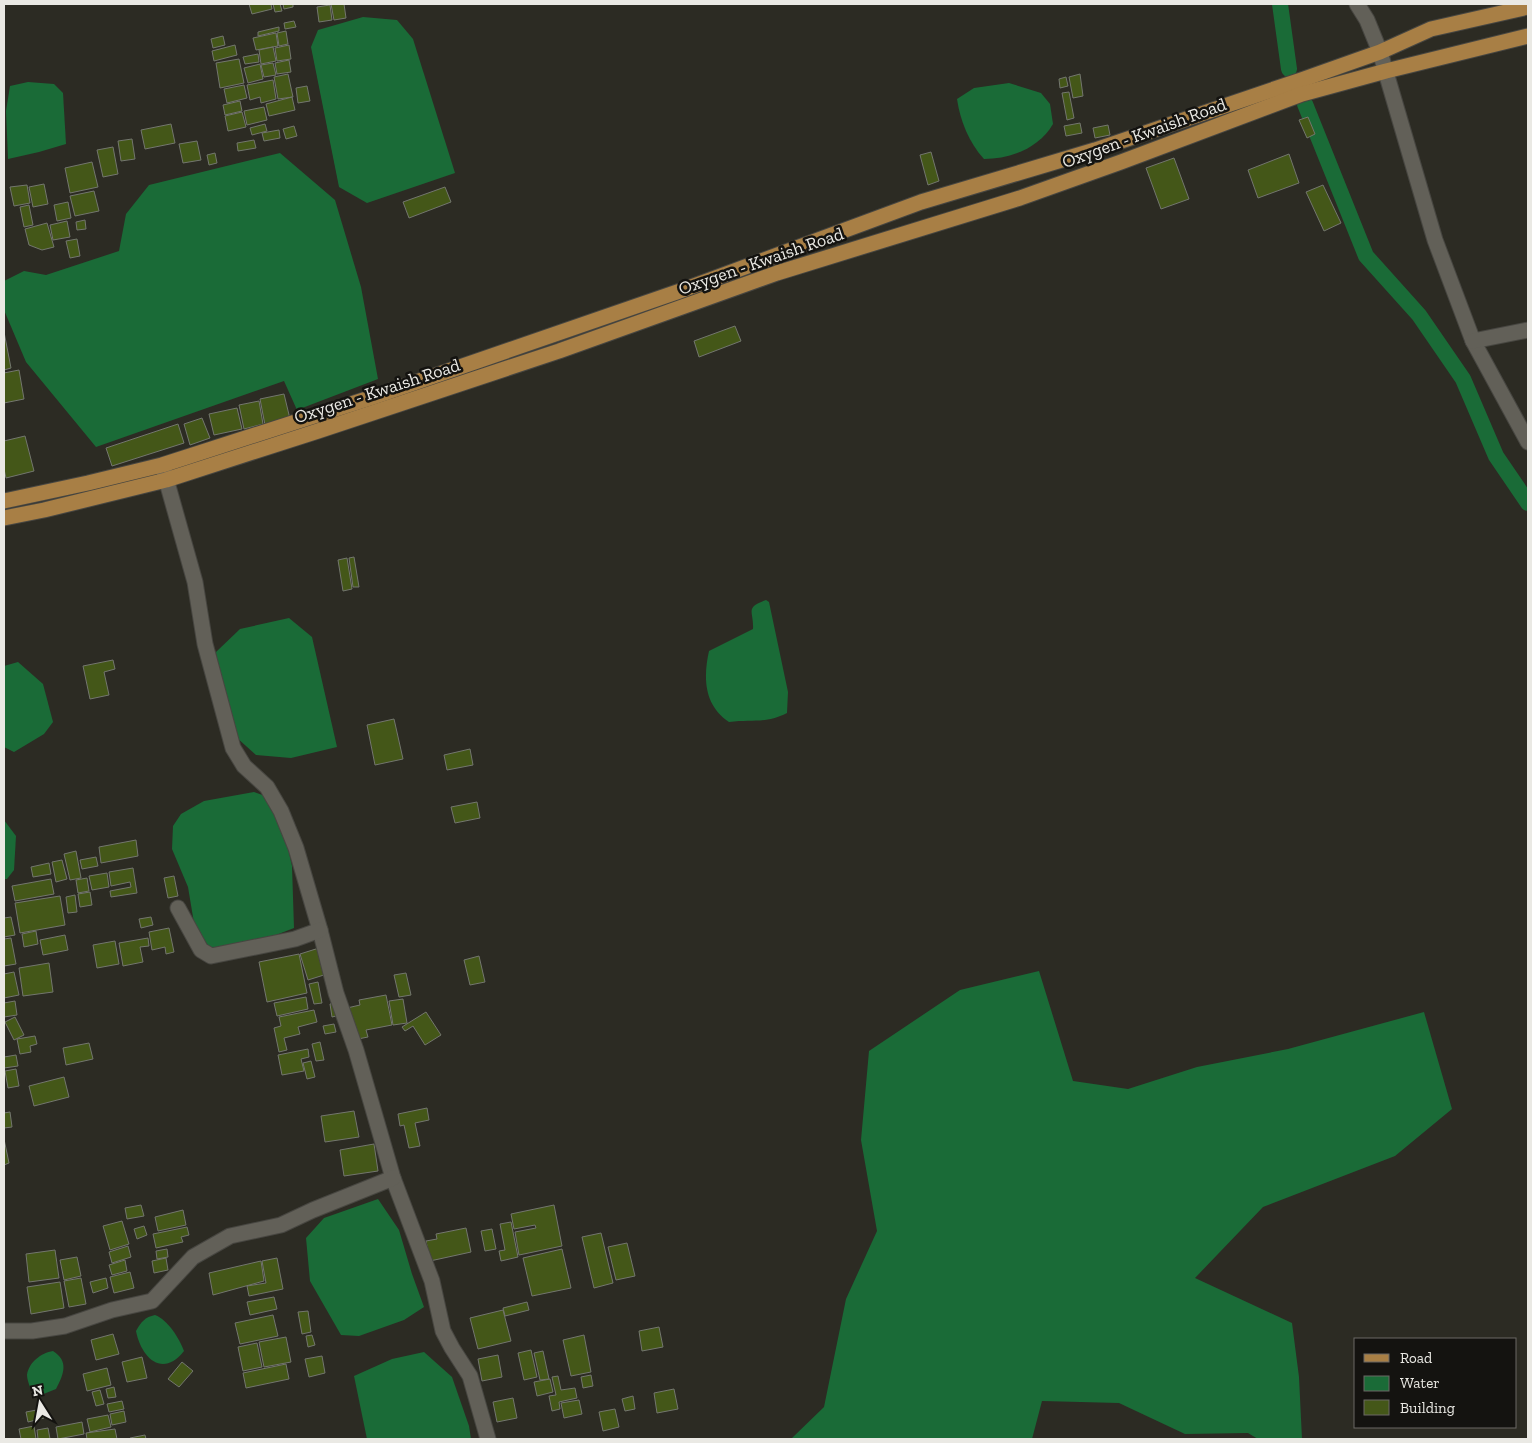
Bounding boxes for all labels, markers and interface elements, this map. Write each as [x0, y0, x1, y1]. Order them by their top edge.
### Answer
street label: Oxygen - Kwaish Road [1059, 93, 1229, 173]
street label: Oxygen - Kwaish Road [676, 222, 847, 300]
street label: Oxygen - Kwaish Road [291, 354, 463, 428]
legend [1354, 1338, 1517, 1428]
text: Road [1400, 1349, 1433, 1367]
text: Water [1400, 1374, 1440, 1392]
north arrow [15, 1378, 65, 1428]
text: N [31, 1381, 45, 1400]
text: Building [1400, 1399, 1455, 1417]

